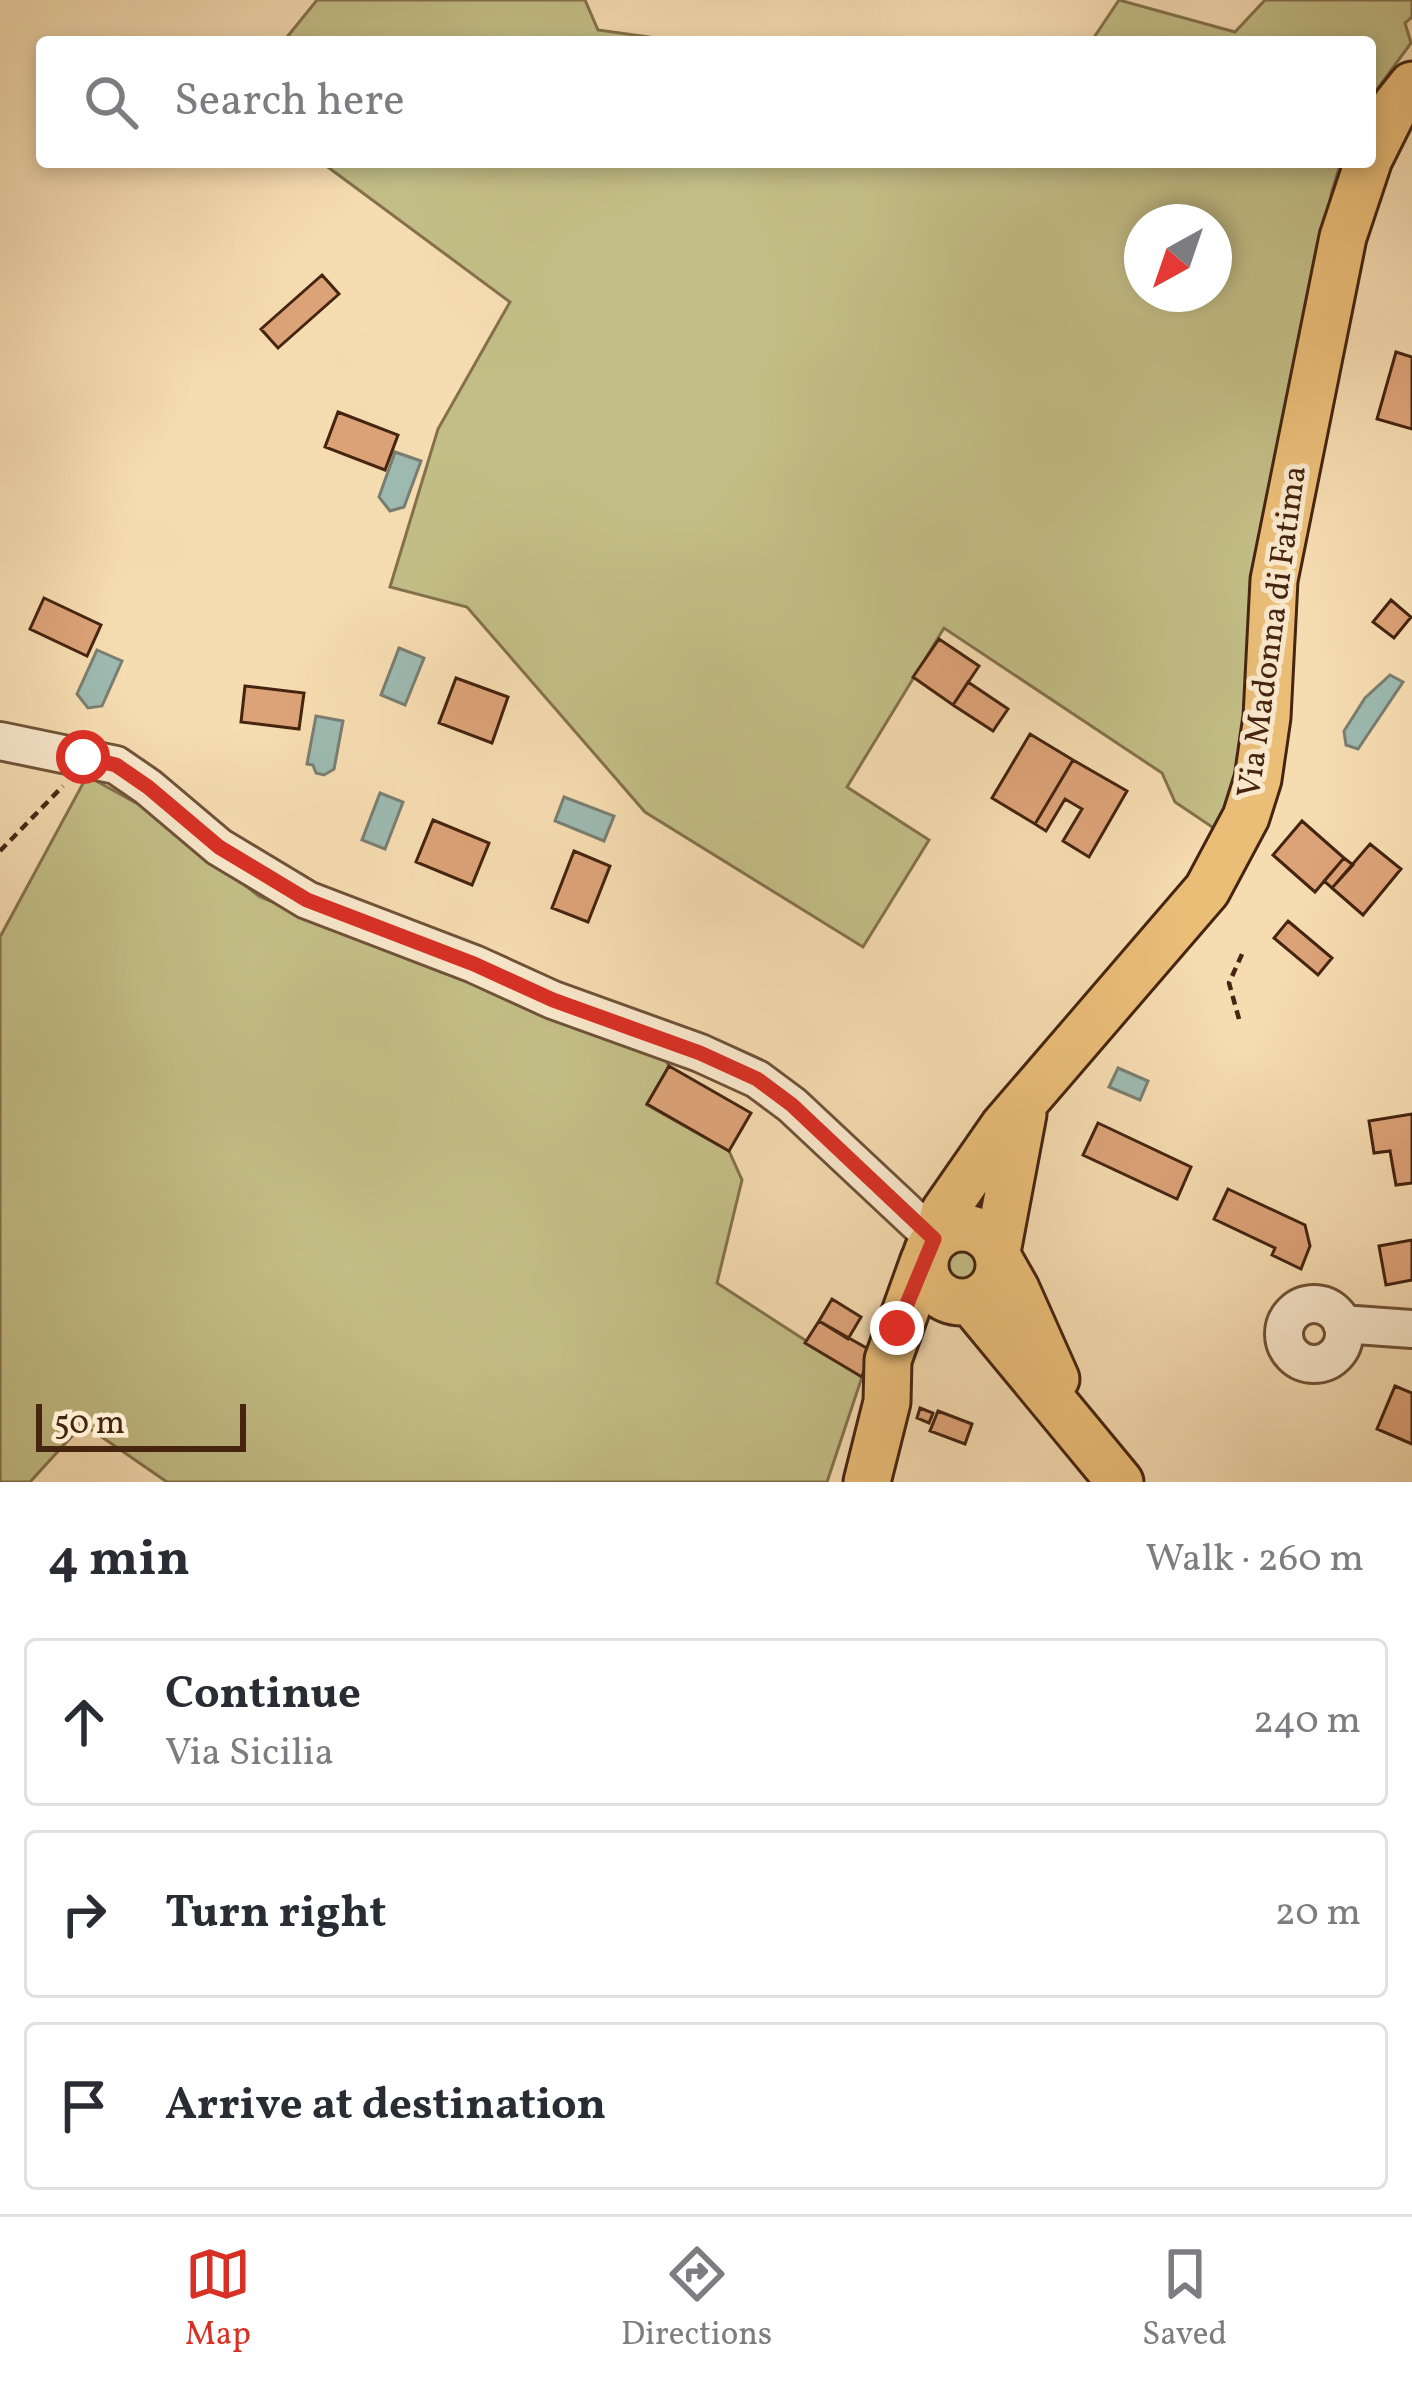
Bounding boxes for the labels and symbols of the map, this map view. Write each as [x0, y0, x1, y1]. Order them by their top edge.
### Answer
north arrow [1124, 204, 1232, 312]
street label: Via Madonna di Fatima [1228, 463, 1320, 801]
route start [56, 730, 110, 784]
route end [870, 1301, 924, 1355]
scale bar [36, 1398, 246, 1451]

